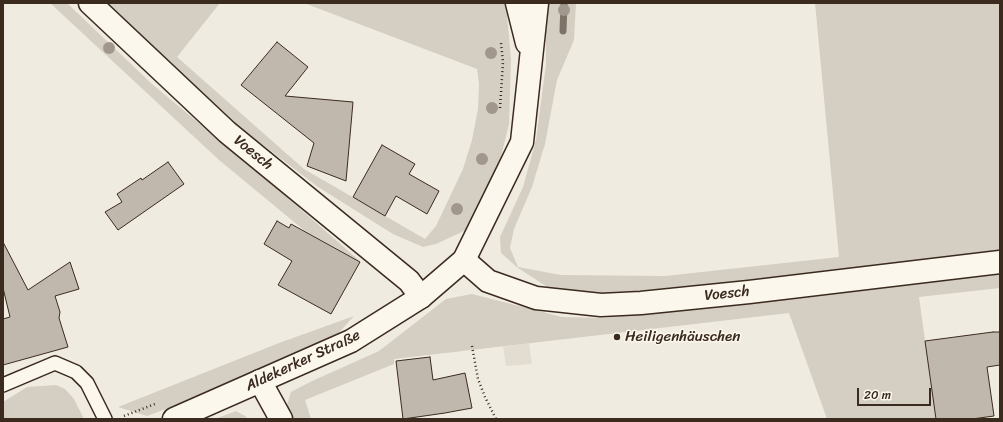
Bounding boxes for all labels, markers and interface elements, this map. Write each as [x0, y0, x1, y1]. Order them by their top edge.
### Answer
street label: Voesch [230, 132, 276, 174]
street label: Voesch [704, 283, 750, 305]
street label: Aldekerker Straße [243, 327, 363, 395]
place label: Heiligenhäuschen [625, 328, 740, 346]
marker: Heiligenhäuschen [612, 332, 622, 342]
scale bar [859, 380, 933, 406]
text: 20 m [864, 384, 891, 406]

